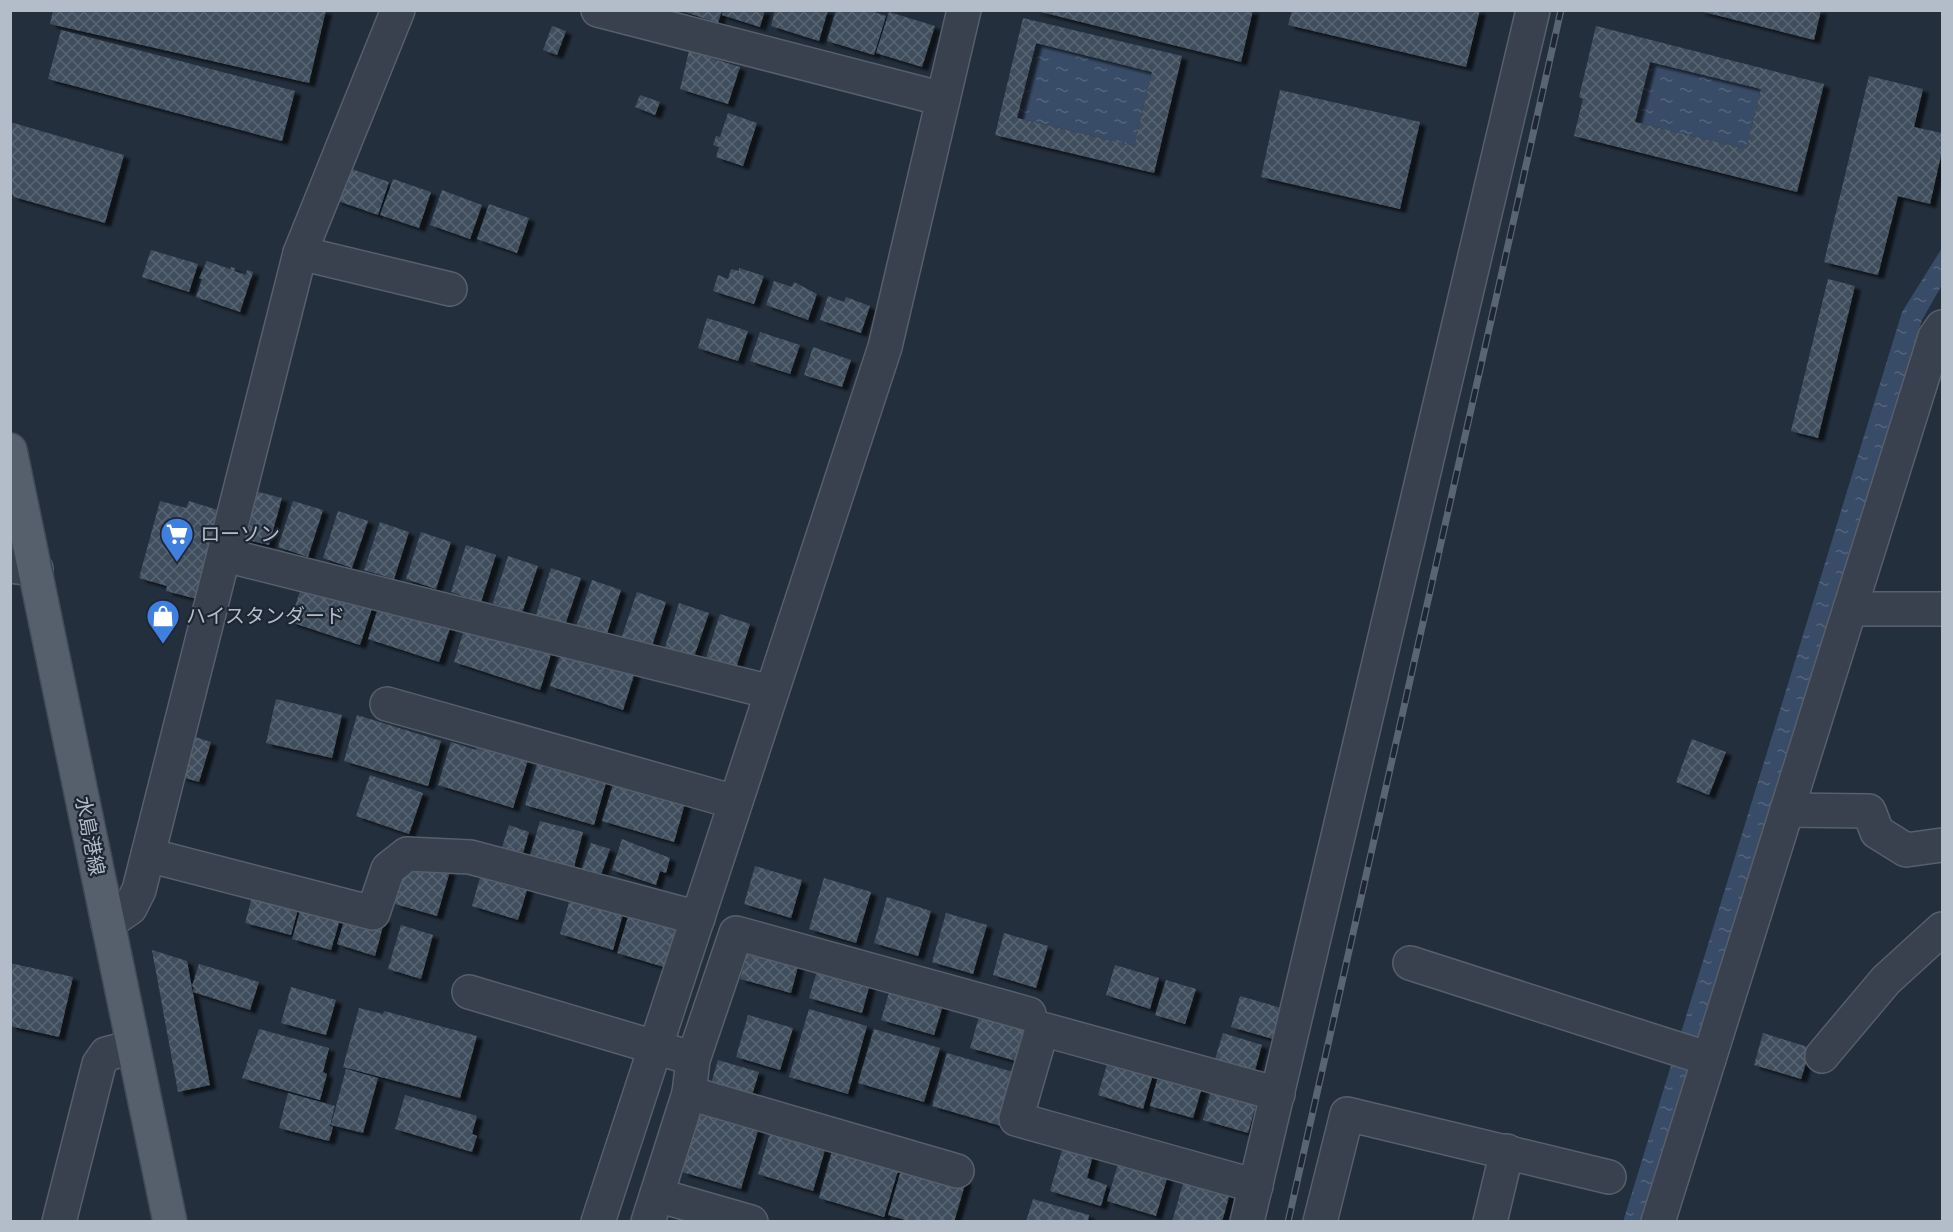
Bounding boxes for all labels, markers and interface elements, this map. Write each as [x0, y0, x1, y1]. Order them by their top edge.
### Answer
supermarket icon: ローソン [159, 516, 195, 563]
place label: ローソン [200, 522, 280, 546]
shop icon: ハイスタンダード [145, 598, 181, 645]
place label: ハイスタンダード [186, 604, 345, 628]
street label: 水島港線 [71, 794, 109, 878]

